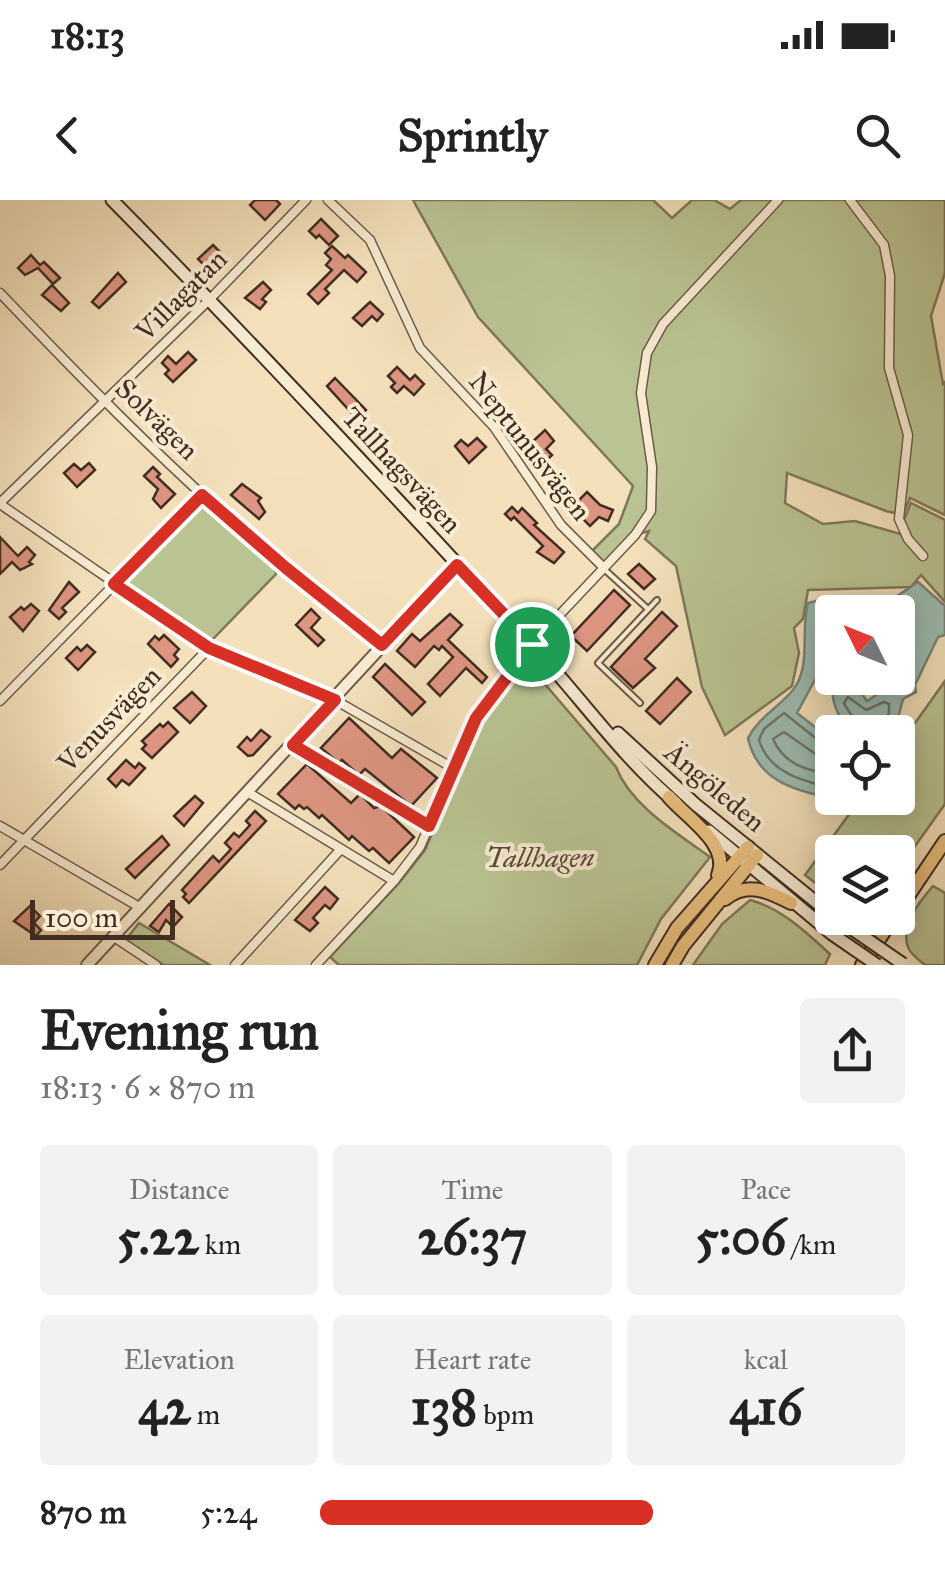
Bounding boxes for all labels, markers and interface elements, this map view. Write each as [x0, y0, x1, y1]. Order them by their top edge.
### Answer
text: 18:13 [50, 12, 125, 58]
icon: back [40, 108, 95, 163]
text: Sprintly [397, 108, 548, 163]
icon: search [850, 108, 905, 163]
street label: Villagatan [127, 242, 234, 349]
street label: Neptunusvägen [461, 365, 599, 527]
street label: Solvägen [108, 371, 206, 467]
street label: Tallhagsvägen [335, 399, 469, 541]
north arrow [815, 595, 915, 695]
map controls [815, 595, 915, 935]
pin [490, 602, 575, 687]
icon: arrive [505, 617, 560, 672]
street label: Venusvägen [49, 659, 168, 780]
button: locate [815, 715, 915, 815]
street label: Ängöleden [657, 734, 773, 839]
button: layers [815, 835, 915, 935]
park label: Tallhagen [486, 840, 595, 875]
scale bar [30, 895, 175, 940]
text: 100 m [45, 900, 118, 935]
text: Evening run [40, 997, 319, 1064]
button: share [800, 998, 905, 1103]
text: 18:13 · 6 × 870 m [40, 1068, 255, 1107]
text: Distance [129, 1172, 229, 1207]
text: Time [441, 1172, 503, 1207]
text: Pace [740, 1172, 791, 1207]
text: 5.22 [117, 1207, 199, 1268]
text: 26:37 [418, 1207, 527, 1268]
text: 5:06 [695, 1207, 786, 1268]
text: km [199, 1227, 241, 1262]
text: /km [786, 1227, 836, 1262]
text: Elevation [124, 1342, 235, 1377]
text: Heart rate [414, 1342, 531, 1377]
text: kcal [744, 1342, 788, 1377]
text: 42 [138, 1377, 191, 1438]
text: 138 [411, 1377, 477, 1438]
text: 416 [729, 1377, 802, 1438]
text: m [191, 1397, 220, 1432]
text: bpm [477, 1397, 534, 1432]
text: 870 m [40, 1493, 127, 1532]
text: 5:24 [200, 1493, 257, 1532]

